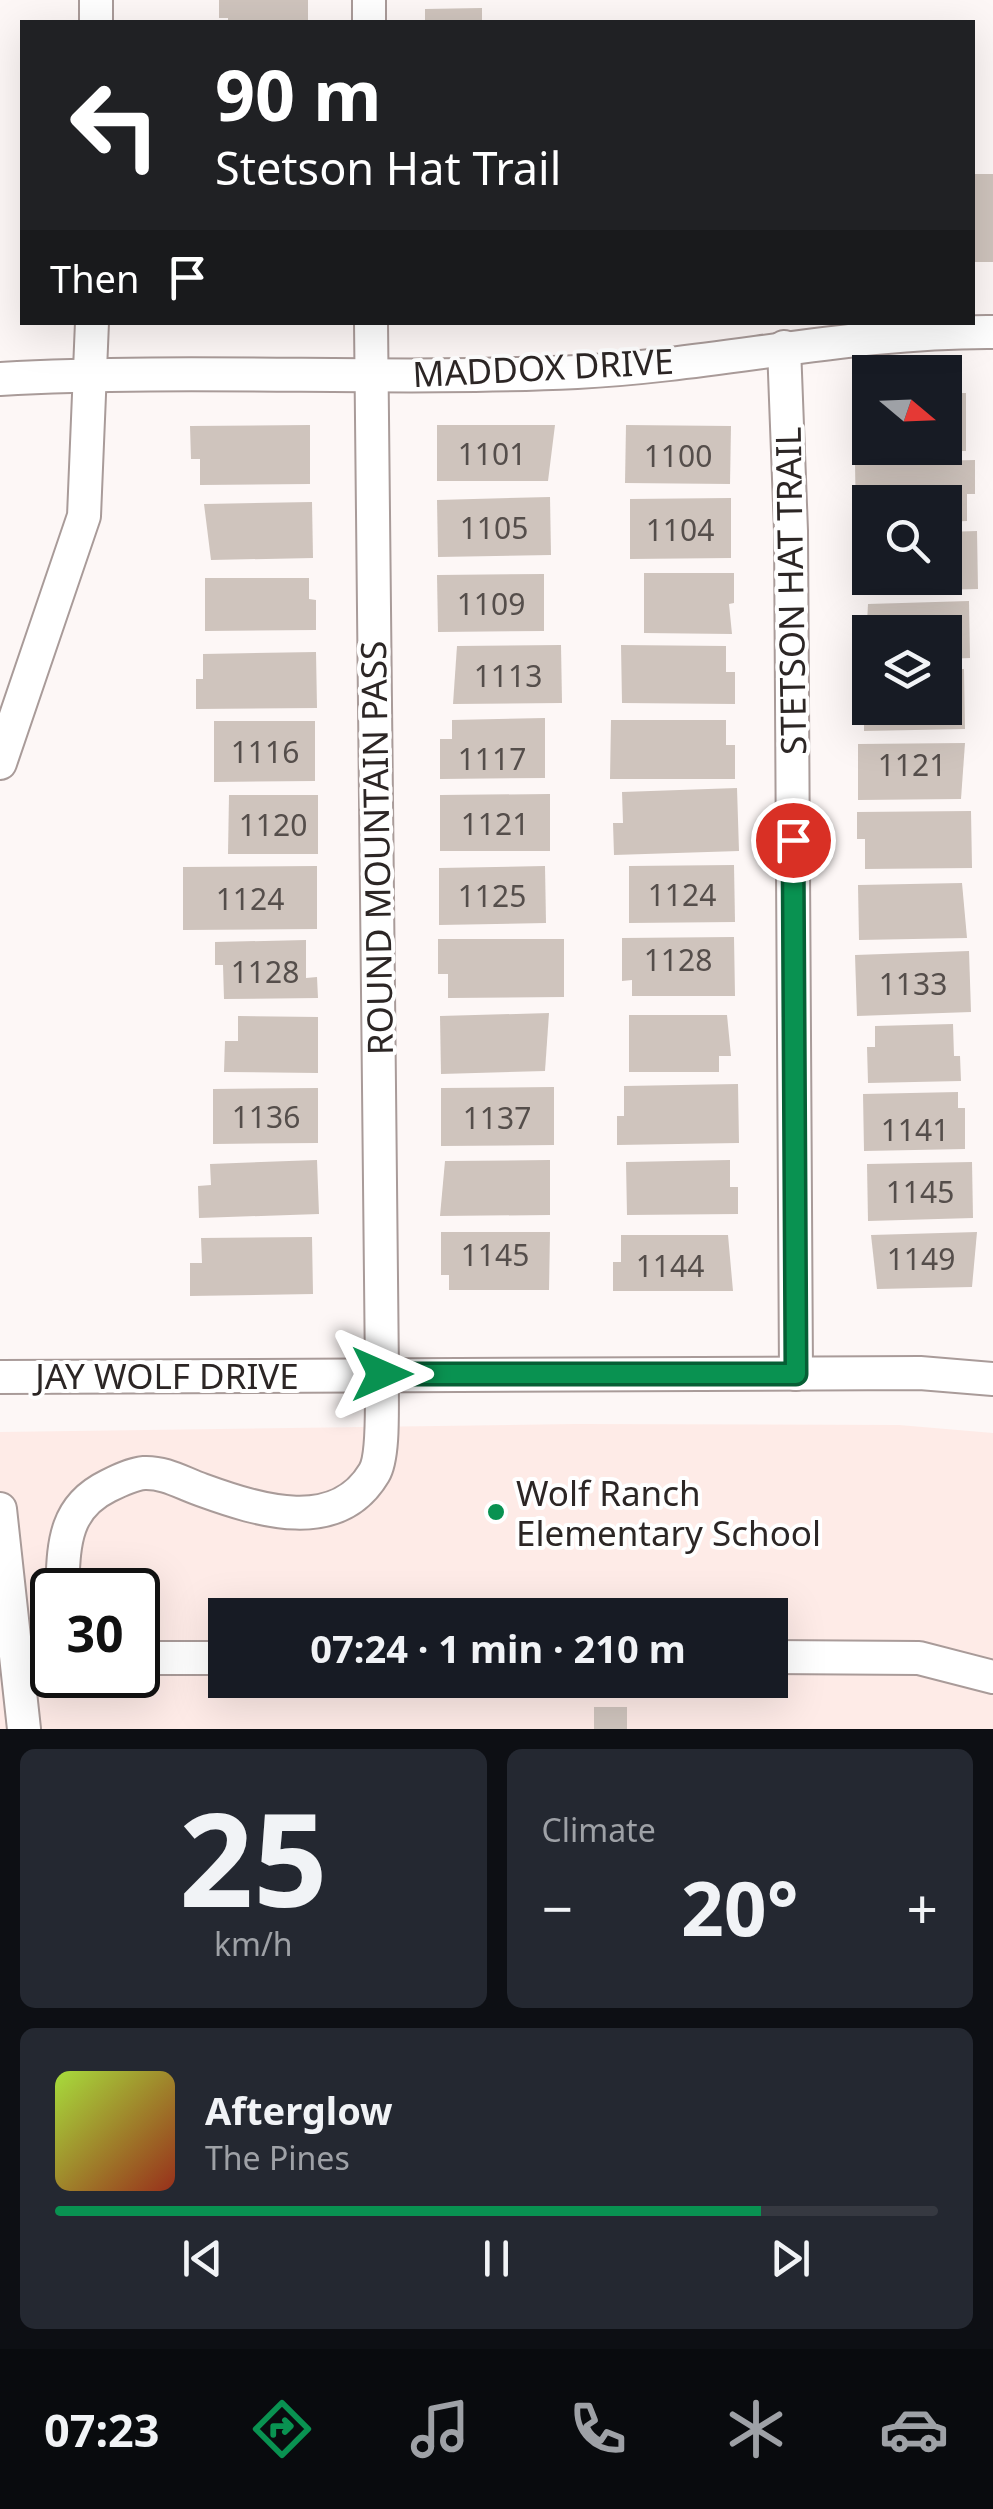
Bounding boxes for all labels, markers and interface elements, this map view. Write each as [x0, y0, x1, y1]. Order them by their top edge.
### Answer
text: 90 m [215, 46, 382, 142]
icon: left [50, 60, 180, 190]
text: Stetson Hat Trail [215, 137, 561, 198]
icon: arrive [160, 250, 215, 305]
text: Then [50, 252, 140, 304]
street label: MADDOX DRIVE [411, 337, 675, 397]
north arrow [852, 355, 962, 465]
map controls [852, 355, 962, 725]
street label: STETSON HAT TRAIL [764, 427, 816, 755]
house number: 1101 [458, 433, 526, 474]
house number: 1100 [644, 435, 712, 476]
button: search [852, 485, 962, 595]
house number: 1105 [460, 507, 528, 548]
house number: 1104 [646, 509, 714, 550]
house number: 1109 [457, 583, 525, 624]
button: layers [852, 615, 962, 725]
street label: ROUND MOUNTAIN PASS [349, 640, 403, 1056]
house number: 1113 [474, 655, 542, 696]
house number: 1116 [231, 731, 299, 772]
house number: 1117 [458, 738, 526, 779]
house number: 1121 [878, 744, 946, 785]
pin [751, 798, 836, 883]
house number: 1121 [461, 803, 529, 844]
house number: 1120 [239, 804, 307, 845]
icon: arrive [766, 813, 821, 868]
house number: 1124 [648, 874, 716, 915]
house number: 1125 [458, 875, 526, 916]
house number: 1124 [216, 878, 284, 919]
house number: 1128 [644, 939, 712, 980]
house number: 1128 [231, 951, 299, 992]
house number: 1133 [879, 963, 947, 1004]
house number: 1136 [232, 1096, 300, 1137]
house number: 1137 [463, 1097, 531, 1138]
house number: 1141 [881, 1109, 949, 1150]
house number: 1145 [886, 1171, 954, 1212]
house number: 1145 [461, 1234, 529, 1275]
house number: 1149 [887, 1238, 955, 1279]
house number: 1144 [636, 1245, 704, 1286]
position arrow [330, 1322, 434, 1426]
street label: JAY WOLF DRIVE [32, 1352, 299, 1399]
place label: Wolf Ranch Elementary School [516, 1469, 821, 1556]
marker: Wolf Ranch Elementary School [485, 1501, 507, 1523]
speed limit sign: 30 [30, 1568, 160, 1698]
text: 07:24 · 1 min · 210 m [310, 1622, 686, 1674]
text: 25 [179, 1768, 328, 1945]
text: Climate [542, 1808, 656, 1851]
text: 20° [681, 1856, 799, 1958]
text: − [542, 1870, 573, 1945]
text: + [907, 1870, 938, 1945]
text: km/h [214, 1922, 293, 1965]
text: Afterglow [205, 2084, 393, 2136]
text: The Pines [205, 2136, 350, 2179]
icon: previous [175, 2231, 230, 2286]
icon: pause [469, 2231, 524, 2286]
icon: next [763, 2231, 818, 2286]
icon: directions [247, 2394, 317, 2464]
icon: music [405, 2394, 475, 2464]
icon: phone [563, 2394, 633, 2464]
icon: climate [721, 2394, 791, 2464]
icon: car [879, 2394, 949, 2464]
text: 07:23 [44, 2399, 160, 2460]

